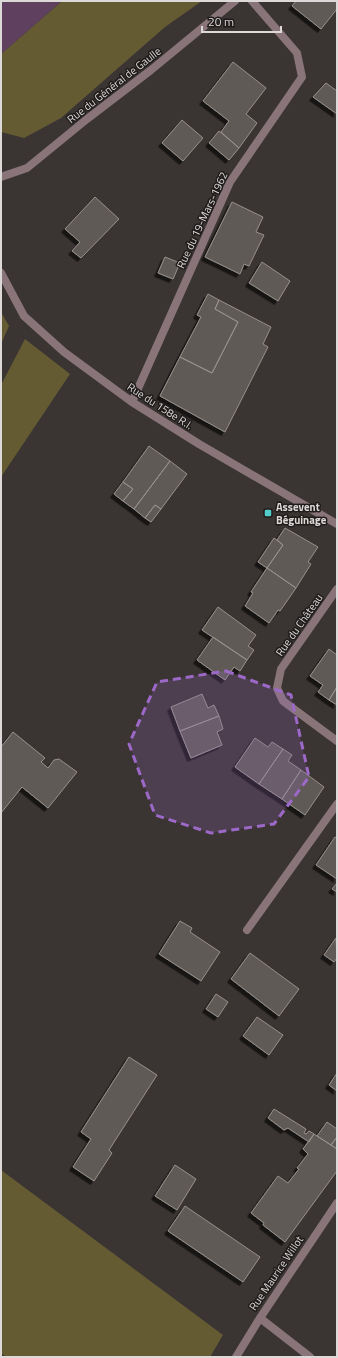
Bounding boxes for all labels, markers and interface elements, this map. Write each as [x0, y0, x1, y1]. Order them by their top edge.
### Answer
scale bar [202, 8, 281, 34]
text: 20 m [208, 12, 234, 31]
street label: Rue du Général de Gaulle [64, 43, 165, 127]
street label: Rue du 19-Mars-1962 [173, 169, 231, 271]
street label: Rue du 158e R.I. [124, 379, 196, 433]
place label: Assevent Béguinage [276, 499, 327, 528]
marker: Assevent Béguinage [263, 508, 273, 518]
street label: Rue du Château [272, 590, 327, 659]
street label: Rue Maurice Willot [245, 1232, 307, 1314]

